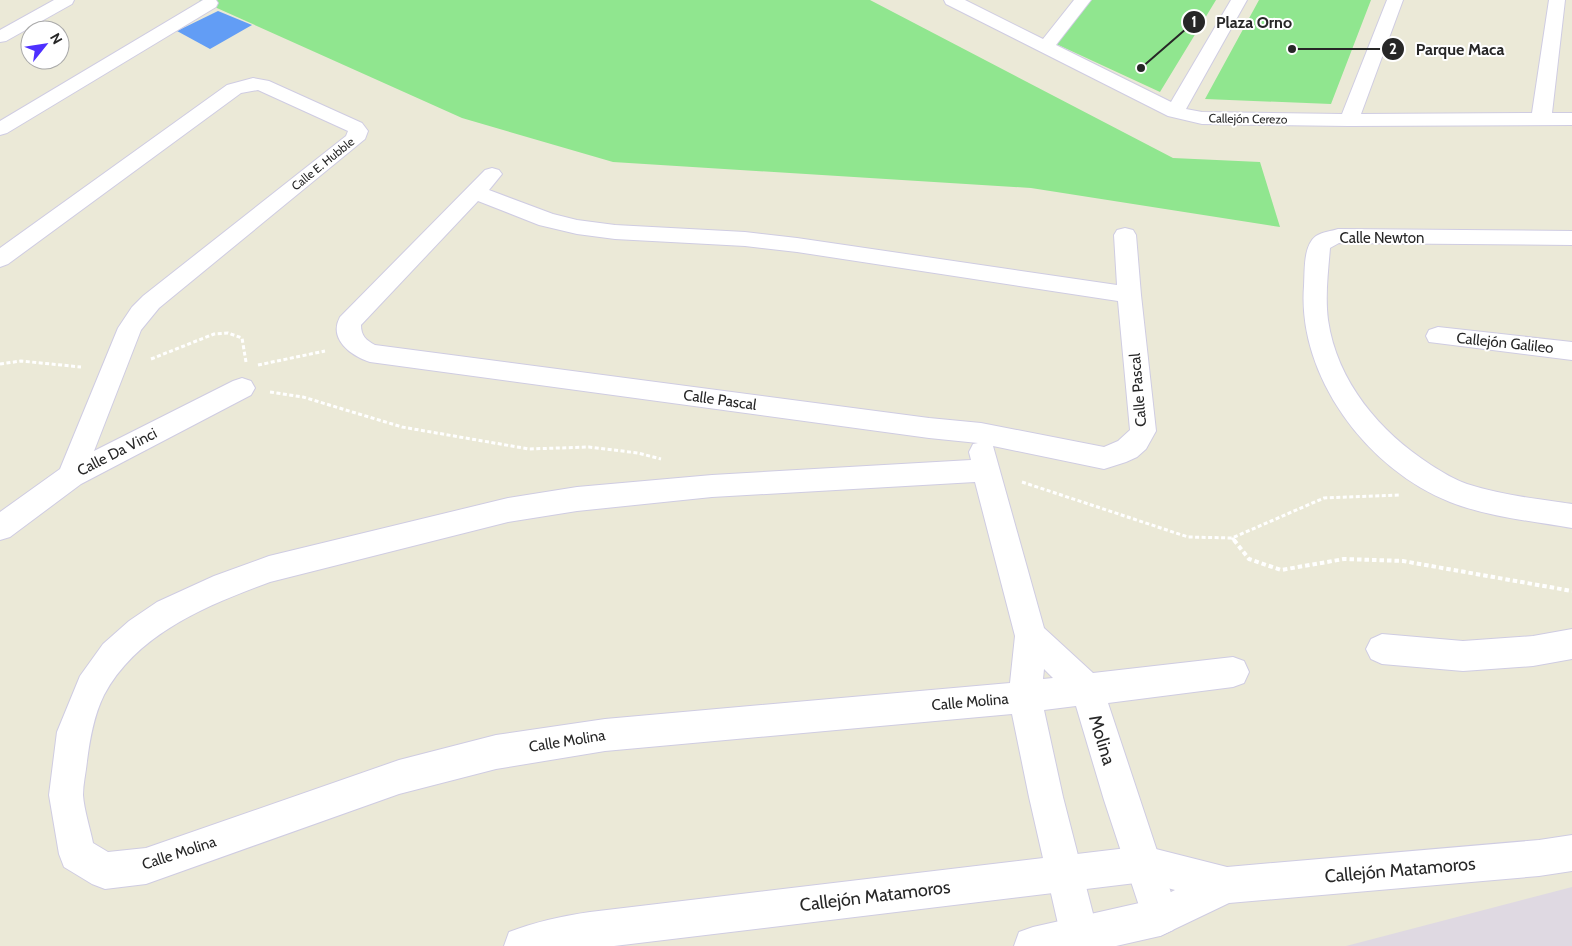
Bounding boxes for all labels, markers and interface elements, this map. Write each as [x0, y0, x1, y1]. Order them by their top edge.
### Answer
callout: Plaza Orno [1181, 7, 1302, 38]
text: 1 [1191, 13, 1197, 31]
text: Plaza Orno [1216, 13, 1292, 32]
north arrow [20, 20, 70, 70]
text: N [46, 30, 67, 47]
callout: Parque Maca [1380, 34, 1514, 65]
text: 2 [1389, 40, 1397, 58]
text: Parque Maca [1416, 40, 1504, 59]
street label: Callejón Cerezo [1209, 110, 1288, 127]
street label: Calle E. Hubble [288, 134, 357, 193]
street label: Calle Newton [1339, 229, 1425, 247]
street label: Callejón Galileo [1455, 329, 1555, 357]
street label: Calle Pascal [1126, 352, 1150, 428]
street label: Calle Pascal [682, 386, 758, 414]
street label: Calle Da Vinci [74, 424, 160, 480]
street label: Calle Molina [931, 690, 1010, 714]
street label: Molina [1084, 712, 1120, 768]
street label: Calle Molina [528, 726, 607, 756]
street label: Calle Molina [140, 832, 219, 873]
street label: Callejón Matamoros [1324, 852, 1476, 888]
street label: Callejón Matamoros [799, 876, 951, 916]

